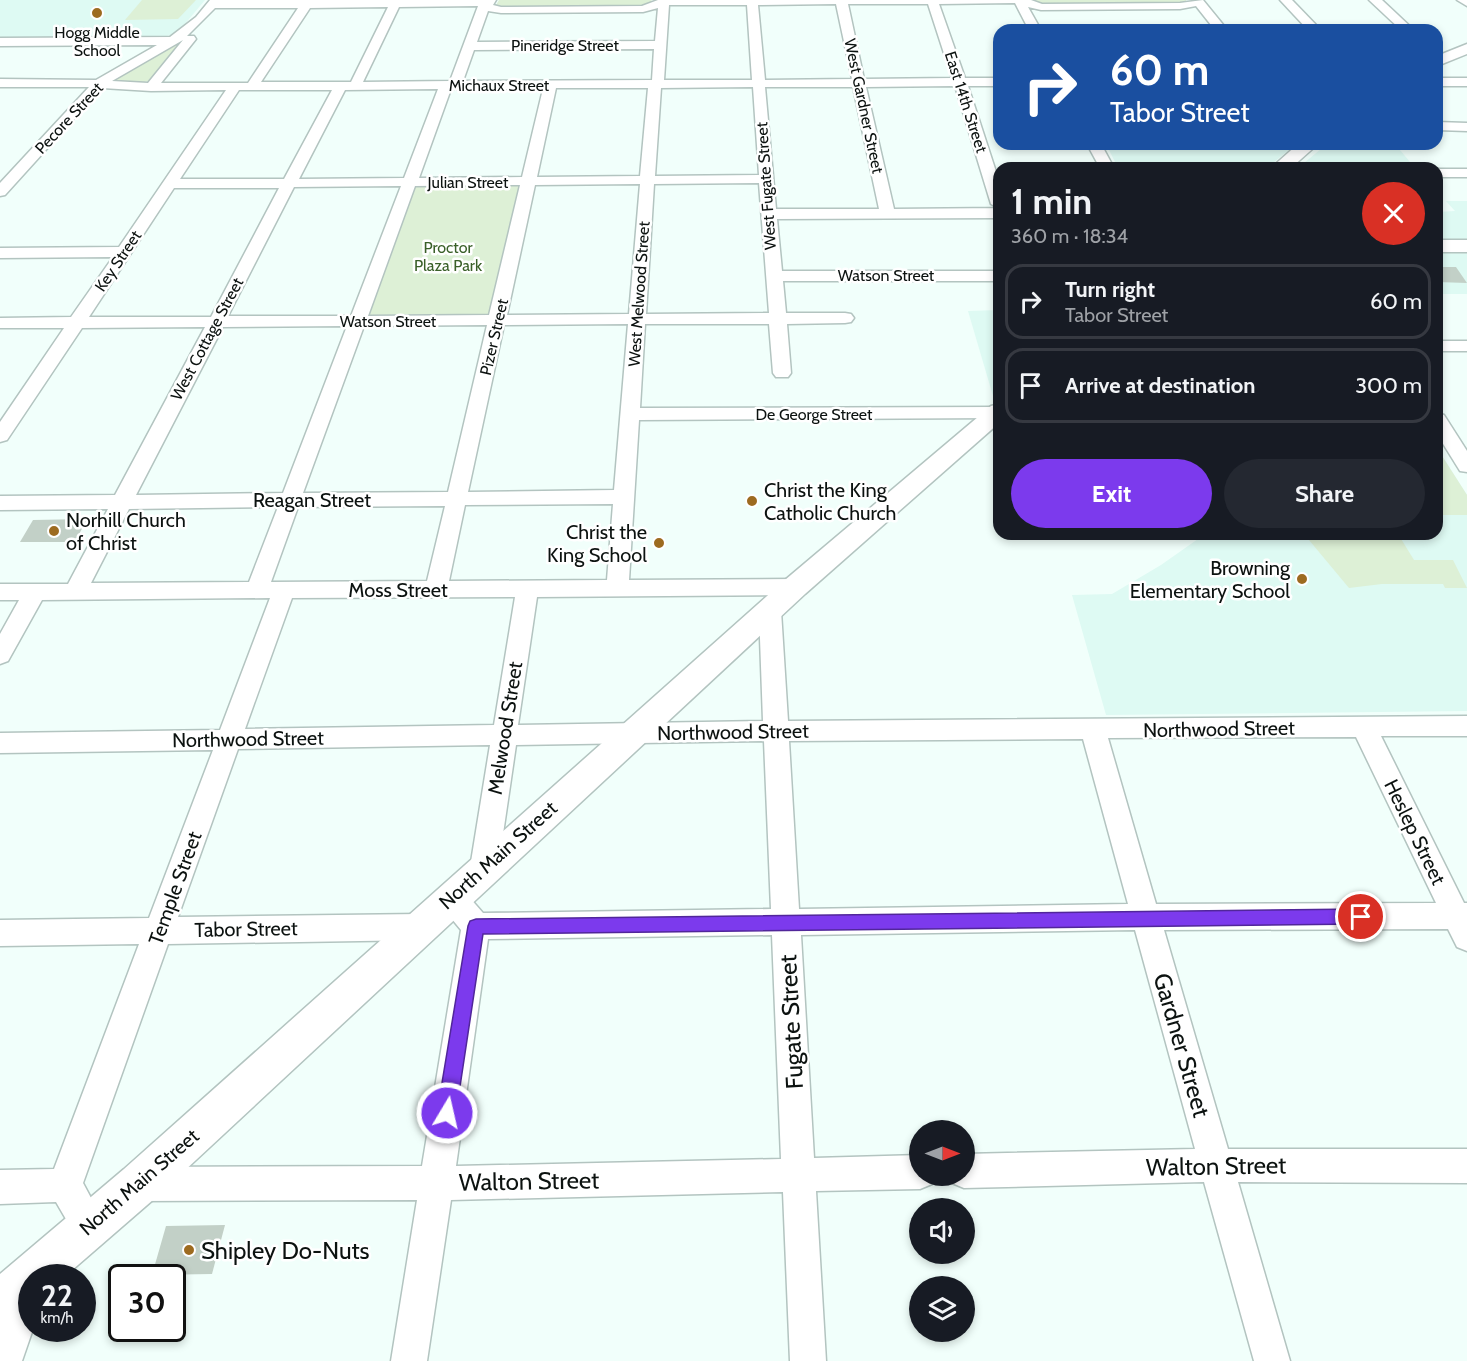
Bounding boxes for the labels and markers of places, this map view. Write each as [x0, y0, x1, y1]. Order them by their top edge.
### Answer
marker: Hogg Middle School [90, 6, 104, 20]
place label: Hogg Middle School [54, 23, 140, 60]
place label: Christ the King Catholic Church [764, 478, 896, 525]
marker: Christ the King Catholic Church [745, 494, 759, 508]
place label: Norhill Church of Christ [66, 508, 186, 555]
place label: Christ the King School [547, 520, 647, 567]
marker: Norhill Church of Christ [47, 524, 61, 538]
marker: Christ the King School [652, 536, 666, 550]
place label: Browning Elementary School [1130, 556, 1291, 603]
marker: Browning Elementary School [1295, 572, 1309, 586]
pin [1335, 891, 1386, 942]
place label: Shipley Do-Nuts [201, 1236, 370, 1265]
marker: Shipley Do-Nuts [182, 1243, 196, 1257]

